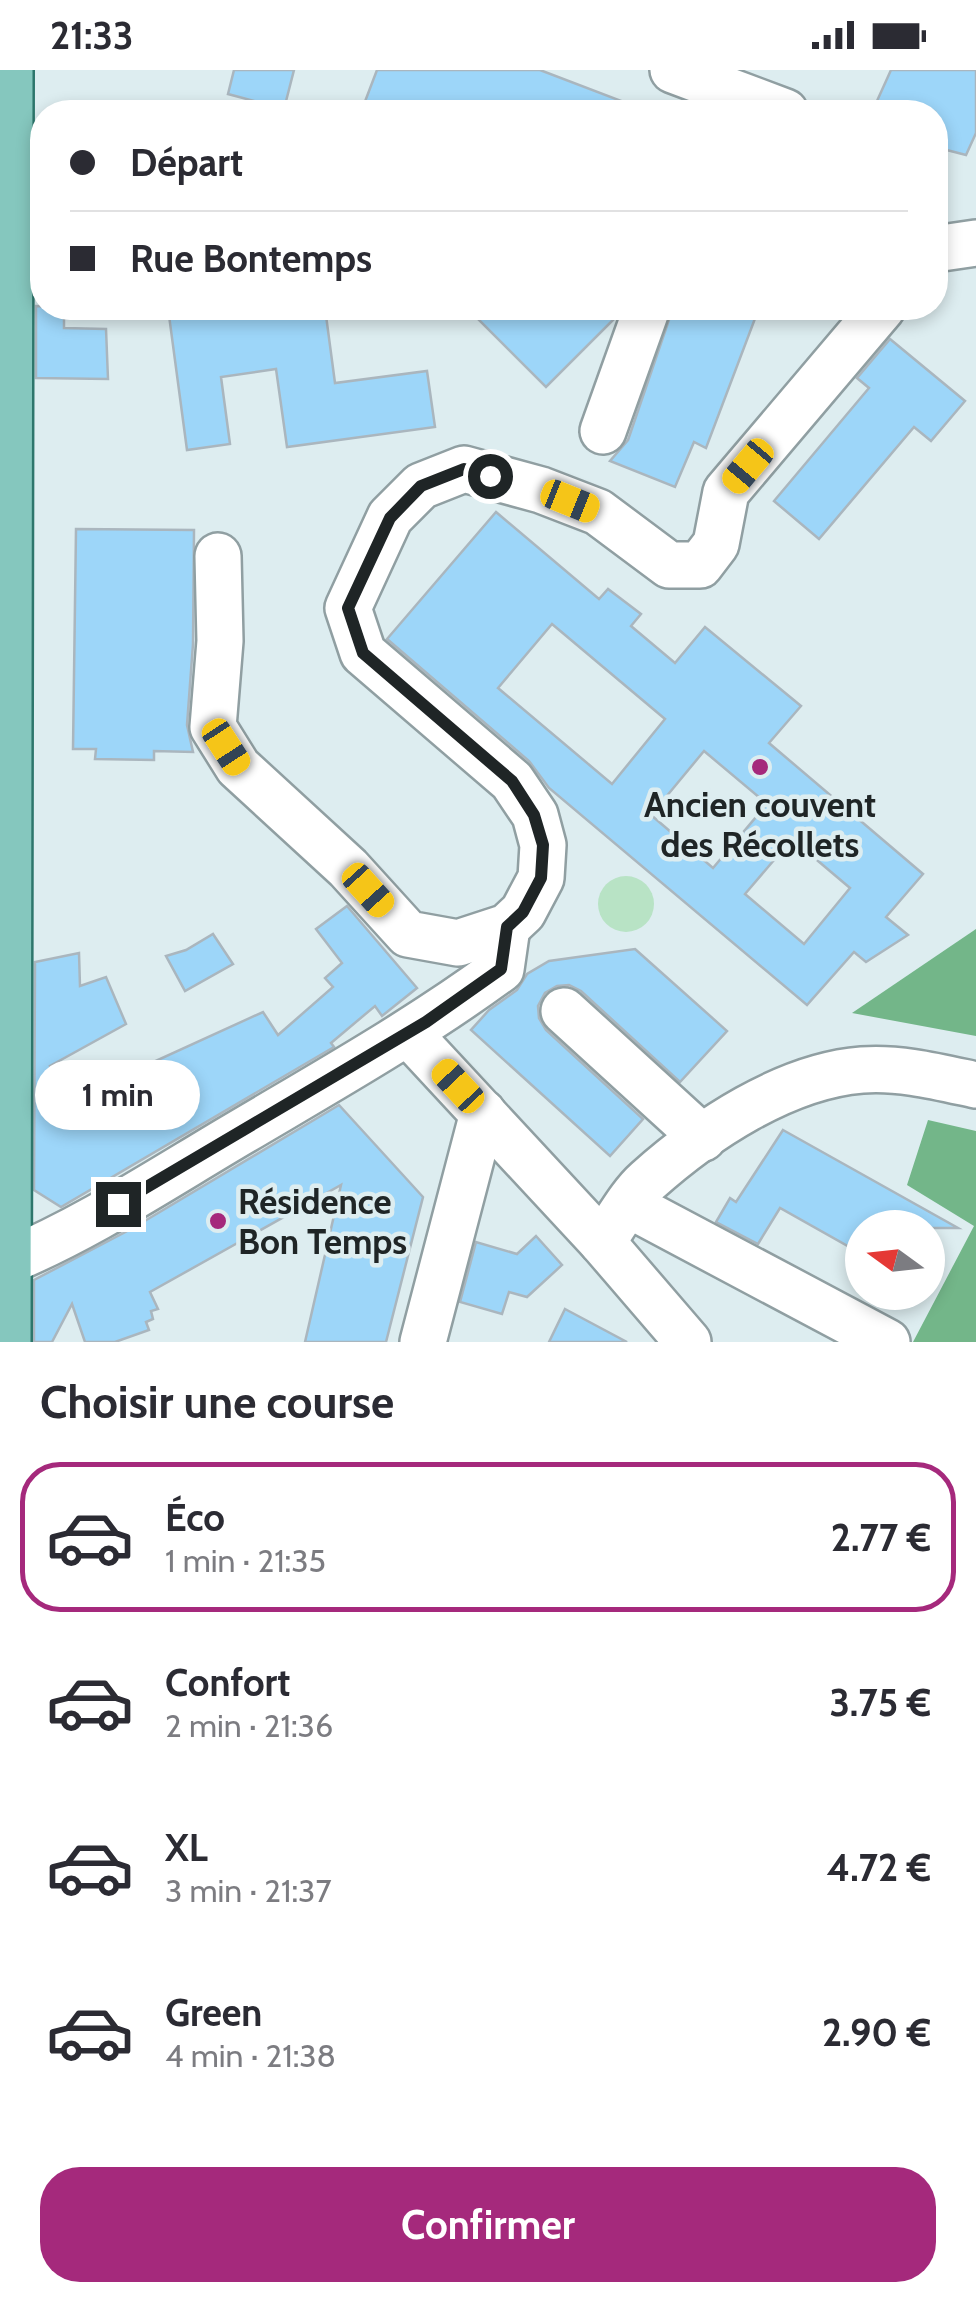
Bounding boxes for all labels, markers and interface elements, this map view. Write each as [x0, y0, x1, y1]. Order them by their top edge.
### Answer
text: 21:33 [50, 12, 134, 59]
text: Départ [130, 139, 243, 186]
text: Rue Bontemps [130, 235, 372, 282]
car [717, 433, 779, 499]
route start [468, 454, 513, 499]
car [537, 476, 603, 526]
car [197, 714, 255, 780]
marker: Ancien couvent des Récollets [749, 756, 771, 778]
place label: Ancien couvent des Récollets [644, 783, 876, 866]
car [337, 858, 399, 922]
car [427, 1054, 489, 1118]
callout: 1 min [36, 1059, 200, 1129]
text: 1 min [81, 1075, 154, 1114]
place label: Résidence Bon Temps [238, 1180, 407, 1263]
route end [96, 1182, 141, 1227]
marker: Résidence Bon Temps [207, 1210, 229, 1232]
north arrow [845, 1210, 945, 1310]
map controls [845, 1210, 945, 1310]
text: Choisir une course [40, 1375, 394, 1429]
icon: car [45, 1492, 135, 1582]
text: Éco [165, 1494, 225, 1541]
text: 2.77 € [831, 1514, 931, 1561]
text: 1 min · 21:35 [165, 1541, 326, 1580]
icon: car [45, 1657, 135, 1747]
text: Confort [165, 1659, 290, 1706]
text: 3.75 € [829, 1679, 931, 1726]
text: 2 min · 21:36 [165, 1706, 333, 1745]
icon: car [45, 1822, 135, 1912]
text: XL [165, 1824, 208, 1871]
text: 4.72 € [827, 1844, 931, 1891]
text: 3 min · 21:37 [165, 1871, 332, 1910]
icon: car [45, 1987, 135, 2077]
text: Green [165, 1989, 262, 2036]
text: 2.90 € [822, 2009, 931, 2056]
text: 4 min · 21:38 [165, 2036, 336, 2075]
button: Confirmer [40, 2167, 936, 2282]

